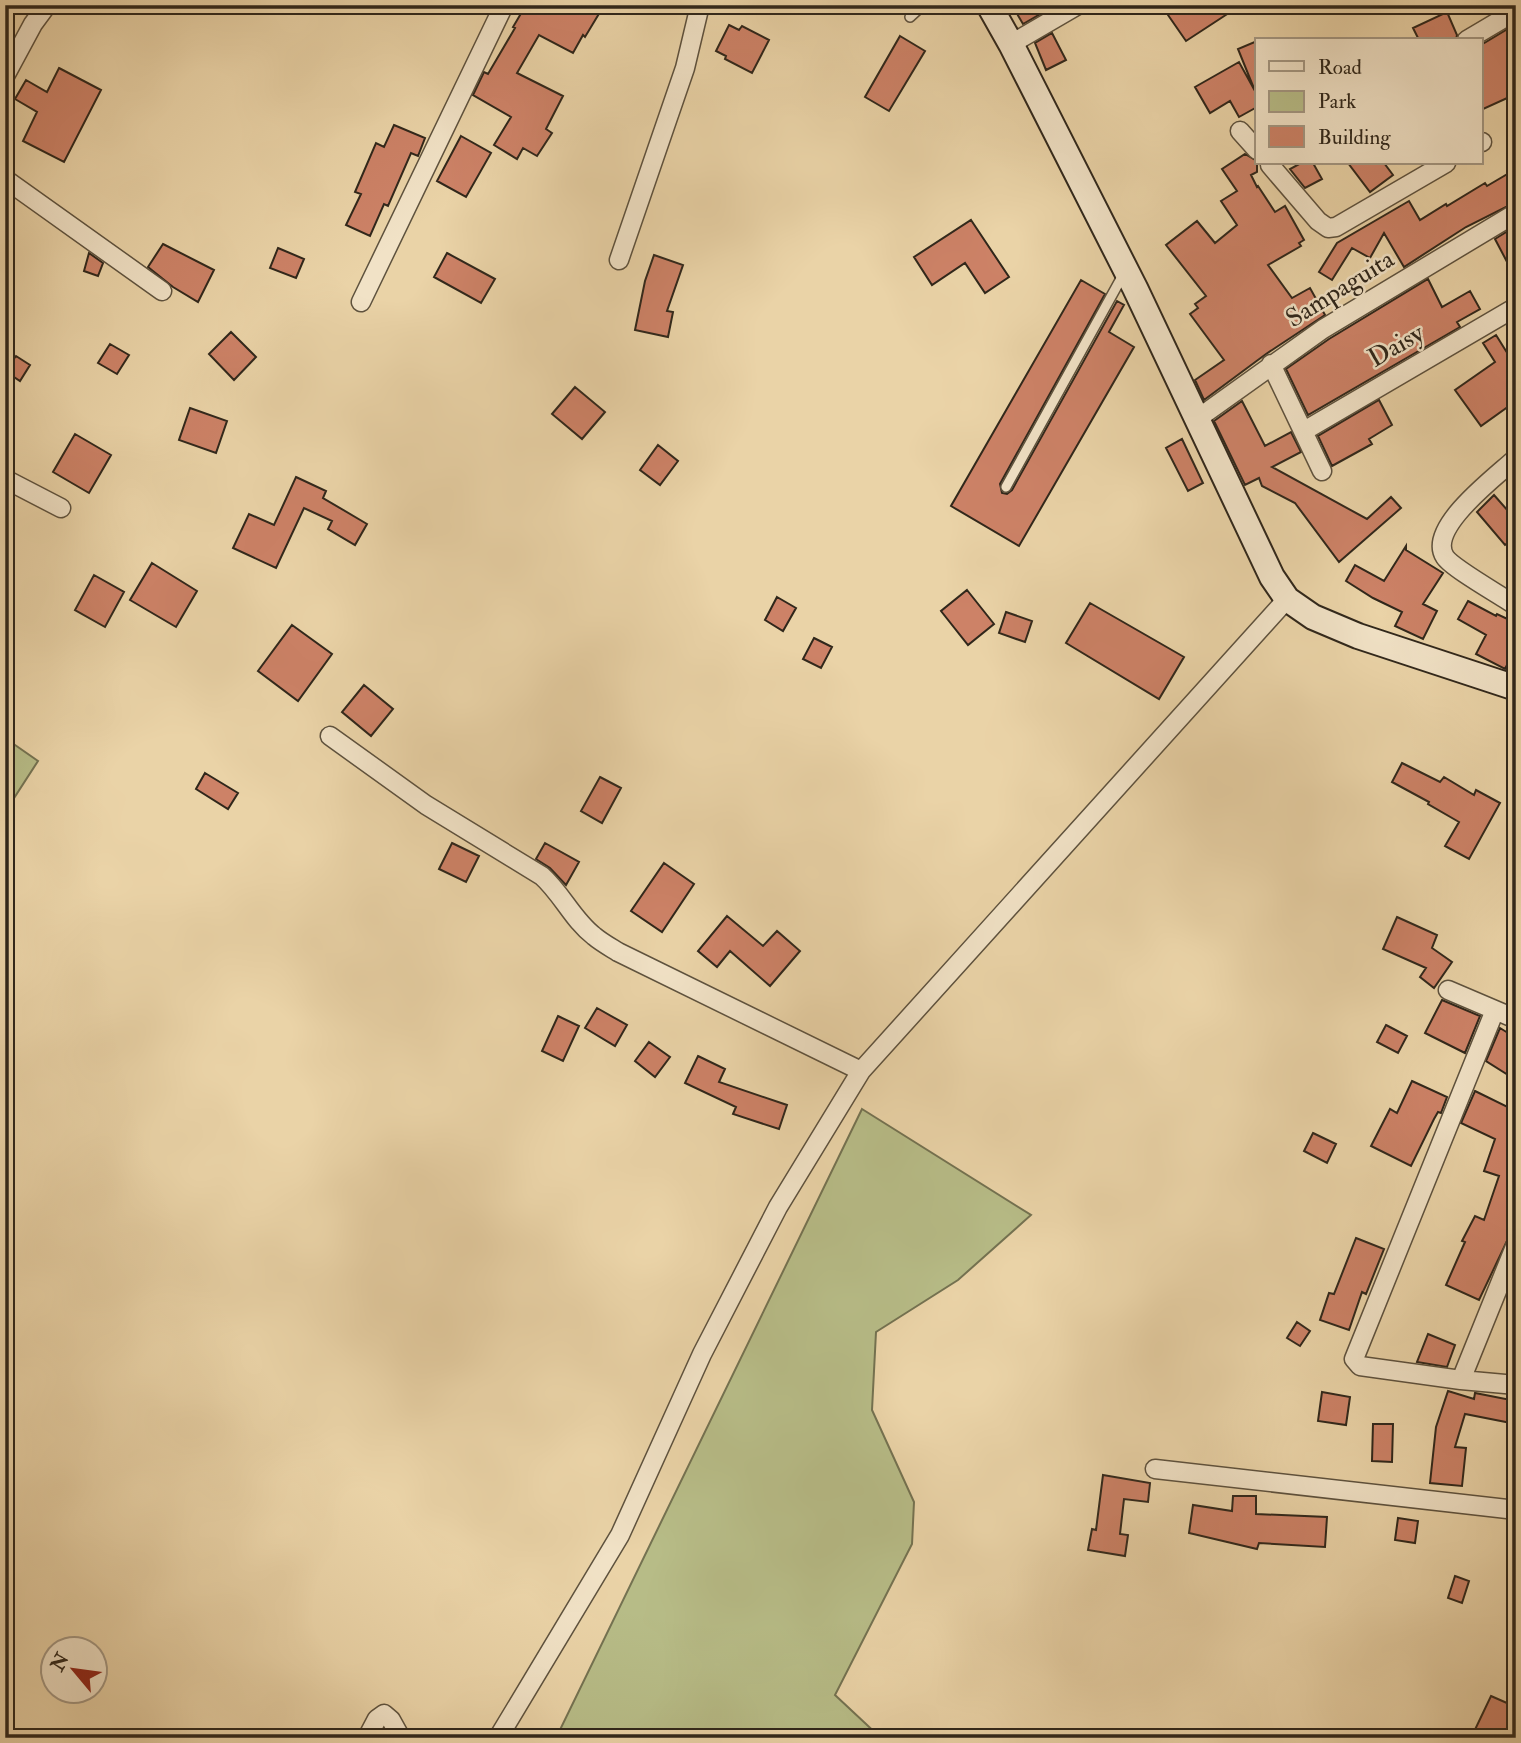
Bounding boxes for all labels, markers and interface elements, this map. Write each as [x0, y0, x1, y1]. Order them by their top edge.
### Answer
legend [1255, 38, 1482, 164]
text: Road [1318, 54, 1363, 81]
text: Park [1318, 88, 1356, 115]
text: Building [1318, 124, 1391, 151]
street label: Sampaguita [1280, 243, 1401, 336]
street label: Daisy [1362, 317, 1430, 375]
north arrow [38, 1634, 108, 1704]
text: N [45, 1648, 75, 1676]

